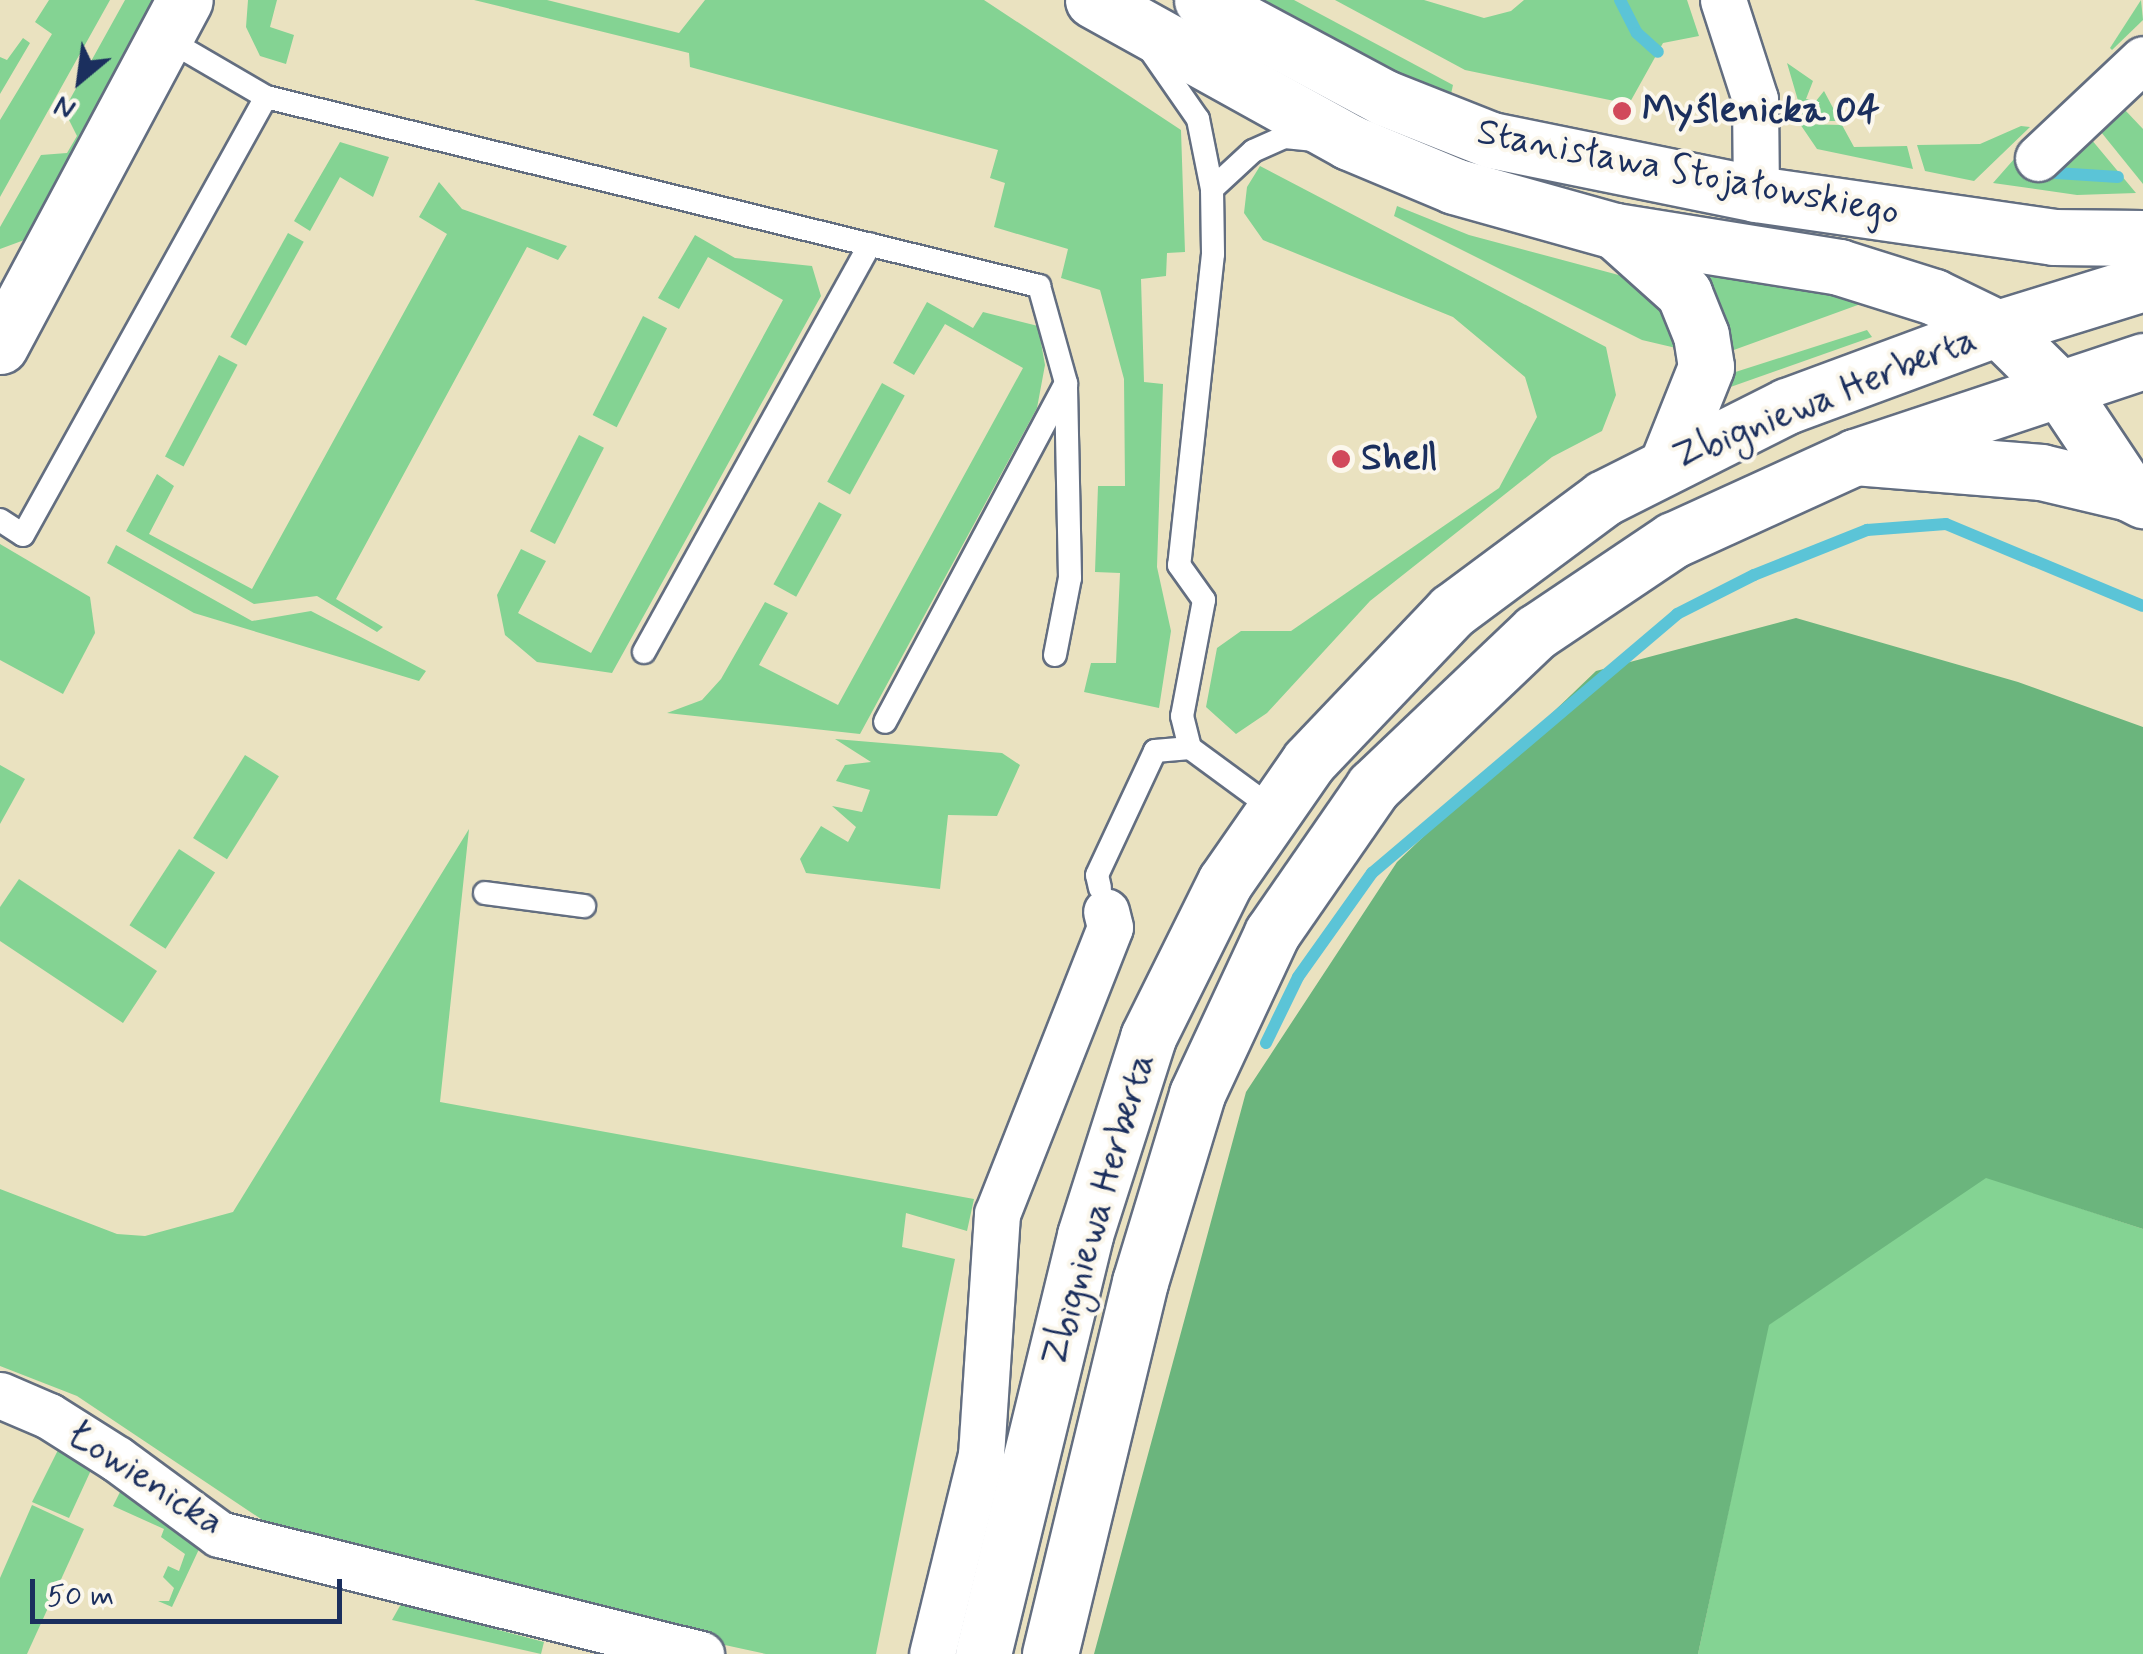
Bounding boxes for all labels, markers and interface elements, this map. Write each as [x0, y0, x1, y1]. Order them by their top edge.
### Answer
north arrow [30, 30, 130, 130]
text: N [48, 86, 82, 127]
place label: Myślenicka 04 [1642, 88, 1880, 134]
marker: Myślenicka 04 [1611, 100, 1633, 122]
street label: Stanisława Stojałowskiego [1474, 110, 1902, 236]
street label: Zbigniewa Herberta [1666, 317, 1984, 481]
place label: Shell [1361, 436, 1438, 482]
marker: Shell [1330, 448, 1352, 470]
street label: Zbigniewa Herberta [1032, 1048, 1166, 1372]
street label: Łowienicka [58, 1412, 232, 1546]
scale bar [35, 1559, 348, 1621]
text: 50 m [47, 1577, 114, 1616]

